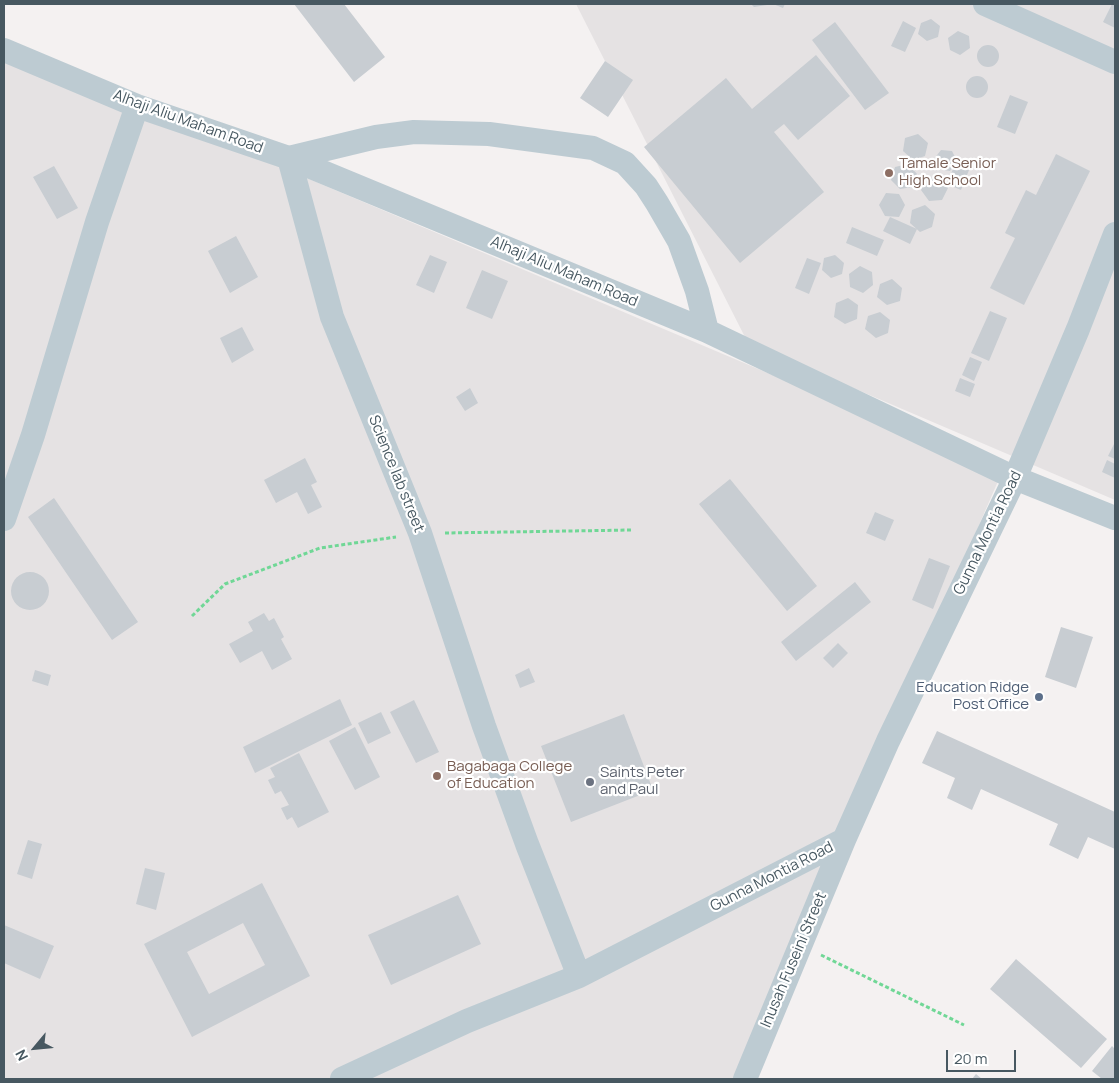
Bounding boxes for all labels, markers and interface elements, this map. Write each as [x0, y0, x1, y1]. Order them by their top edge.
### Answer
street label: Alhaji Aliu Maham Road [111, 86, 265, 158]
place label: Tamale Senior High School [899, 155, 996, 190]
marker: Tamale Senior High School [883, 167, 895, 179]
street label: Alhaji Aliu Maham Road [488, 233, 640, 311]
street label: Science lab street [364, 413, 428, 535]
street label: Gunna Montia Road [950, 468, 1026, 598]
place label: Education Ridge Post Office [916, 679, 1029, 714]
marker: Education Ridge Post Office [1033, 691, 1045, 703]
place label: Bagabaga College of Education [447, 758, 572, 793]
place label: Saints Peter and Paul [600, 764, 685, 799]
marker: Bagabaga College of Education [431, 770, 443, 782]
marker: Saints Peter and Paul [584, 776, 596, 788]
street label: Gunna Montia Road [708, 838, 836, 916]
street label: Inusah Fuseini Street [757, 890, 831, 1030]
north arrow [10, 1023, 60, 1073]
scale bar [949, 1040, 1019, 1072]
text: N [11, 1046, 32, 1064]
text: 20 m [954, 1048, 987, 1069]

